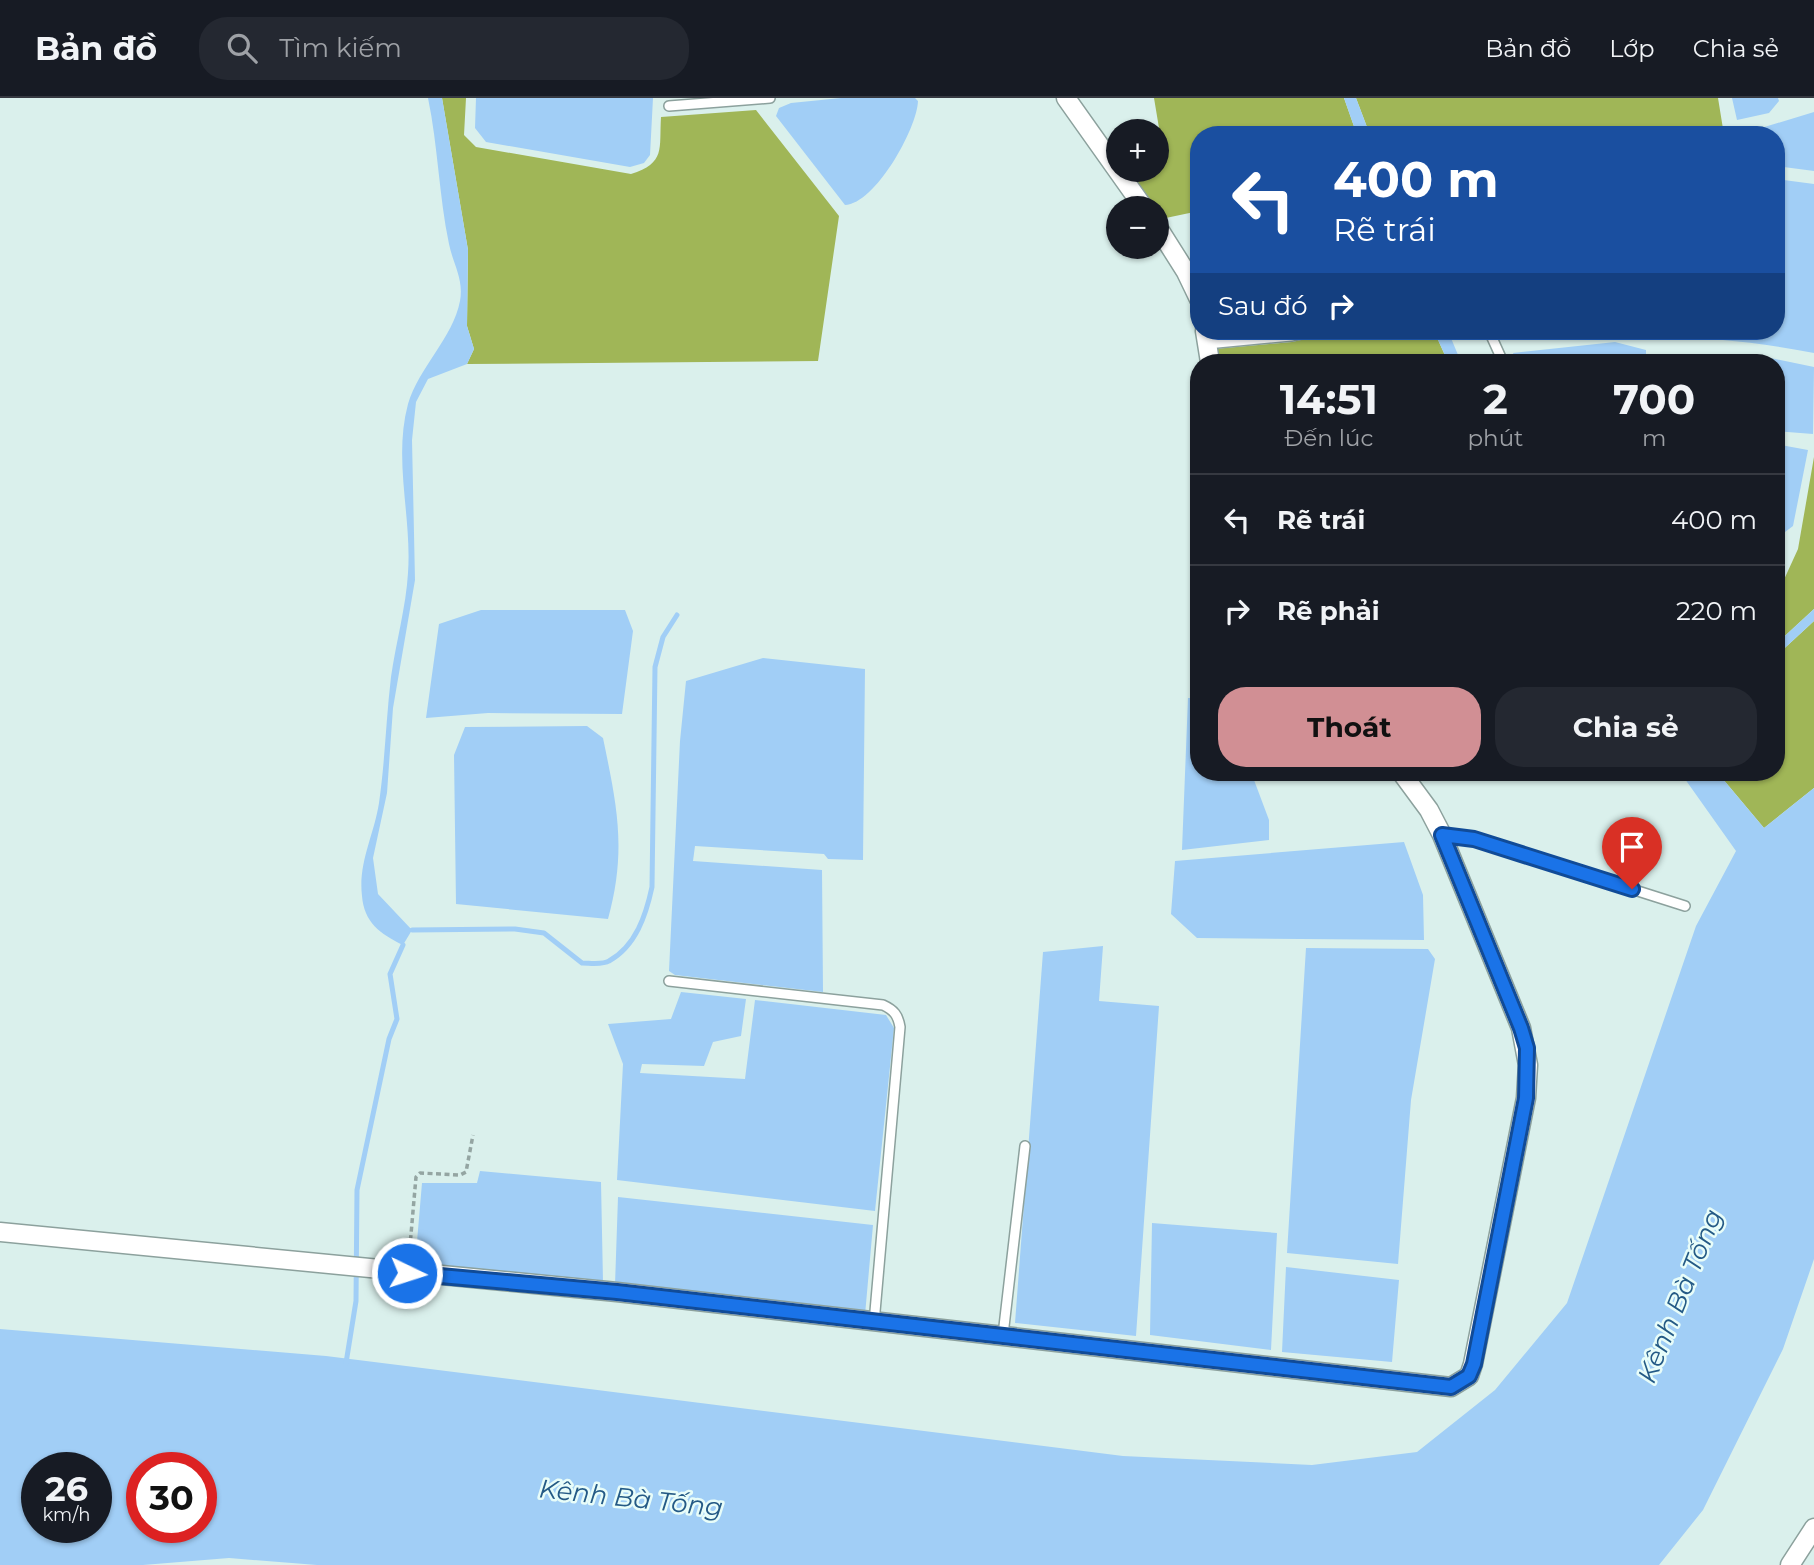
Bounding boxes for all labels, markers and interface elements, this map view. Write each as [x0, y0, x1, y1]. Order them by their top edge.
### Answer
search box [199, 17, 689, 80]
text: Bản đồ [35, 28, 157, 68]
icon: search [223, 29, 261, 67]
text: Tìm kiếm [279, 32, 402, 64]
text: Bản đồ [1485, 34, 1571, 63]
text: Lớp [1609, 34, 1655, 63]
text: Chia sẻ [1693, 34, 1779, 63]
map controls [1106, 119, 1169, 259]
button: + [1106, 119, 1169, 182]
text: 400 m [1333, 150, 1499, 209]
icon: left [1218, 154, 1309, 245]
button: − [1106, 196, 1169, 259]
text: Rẽ trái [1333, 210, 1436, 249]
icon: right [1322, 287, 1360, 325]
text: Sau đó [1218, 290, 1308, 322]
text: 14:51 [1280, 373, 1378, 425]
text: 2 [1483, 373, 1508, 425]
text: 700 [1613, 373, 1695, 425]
text: Đến lúc [1284, 424, 1373, 452]
text: phút [1468, 424, 1523, 452]
text: m [1642, 424, 1666, 452]
icon: left [1218, 501, 1256, 539]
text: Rẽ trái [1277, 504, 1365, 536]
text: 400 m [1671, 504, 1757, 536]
icon: right [1218, 592, 1256, 630]
text: Rẽ phải [1277, 595, 1380, 627]
text: 220 m [1676, 595, 1757, 627]
button: Thoát [1218, 687, 1481, 767]
button: Chia sẻ [1495, 687, 1757, 767]
pin [1602, 817, 1662, 889]
icon: arrive [1613, 828, 1651, 866]
water label: Kênh Bà Tống [1631, 1204, 1729, 1388]
position arrow [370, 1236, 444, 1310]
speed limit sign: 30 [126, 1452, 217, 1543]
text: 26 [45, 1467, 88, 1510]
water label: Kênh Bà Tống [537, 1472, 725, 1524]
text: km/h [42, 1504, 91, 1526]

